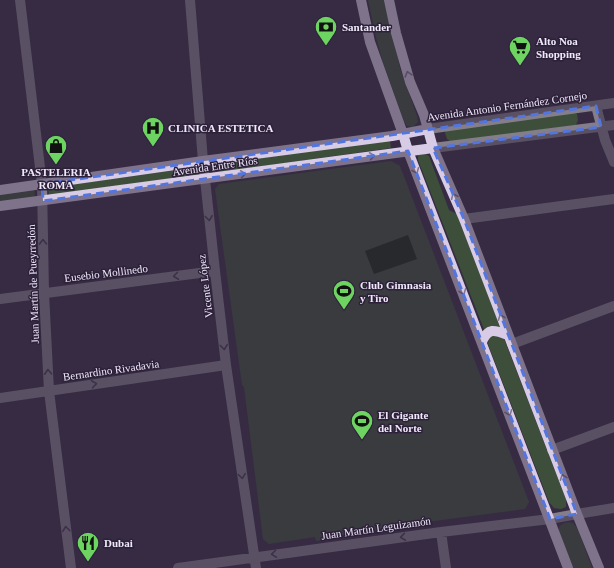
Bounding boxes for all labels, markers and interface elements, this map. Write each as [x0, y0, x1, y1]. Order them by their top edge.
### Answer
bank icon: Santander [313, 14, 339, 47]
place label: Santander [342, 21, 391, 33]
supermarket icon: Alto Noa Shopping [507, 34, 533, 67]
place label: Alto Noa Shopping [536, 35, 581, 60]
one-way arrow [404, 71, 413, 78]
street label: Avenida Antonio Fernández Cornejo [426, 89, 588, 123]
hospital icon: CLINICA ESTETICA [140, 115, 166, 148]
place label: CLINICA ESTETICA [168, 122, 274, 134]
shop icon: PASTELERIA ROMA [43, 133, 69, 166]
one-way arrow [369, 152, 375, 161]
street label: Avenida Entre Ríos [172, 154, 258, 178]
place label: PASTELERIA ROMA [21, 166, 91, 191]
one-way arrow [411, 166, 419, 174]
one-way arrow [240, 170, 246, 179]
one-way arrow [451, 192, 459, 200]
one-way arrow [204, 215, 213, 221]
street label: Juan Martín de Pueyrredón [25, 224, 41, 344]
one-way arrow [39, 239, 47, 245]
street label: Vicente López [195, 254, 215, 318]
street label: Eusebio Mollinedo [64, 262, 149, 284]
one-way arrow [173, 271, 179, 280]
sports icon: Club Gimnasia y Tiro [331, 278, 357, 311]
place label: Club Gimnasia y Tiro [360, 279, 432, 304]
one-way arrow [458, 288, 466, 295]
one-way arrow [498, 313, 506, 320]
one-way arrow [219, 344, 228, 350]
street label: Bernardino Rivadavia [62, 357, 160, 383]
one-way arrow [44, 369, 53, 375]
one-way arrow [91, 380, 97, 389]
sports icon: El Gigante del Norte [349, 408, 375, 441]
place label: El Gigante del Norte [378, 409, 429, 434]
one-way arrow [505, 410, 513, 417]
one-way arrow [237, 473, 246, 479]
one-way arrow [559, 474, 567, 481]
street label: Juan Martín Leguizamón [320, 514, 432, 542]
one-way arrow [62, 526, 71, 532]
restaurant icon: Dubai [75, 530, 101, 563]
one-way arrow [400, 532, 406, 541]
place label: Dubai [104, 537, 133, 549]
one-way arrow [271, 549, 277, 558]

